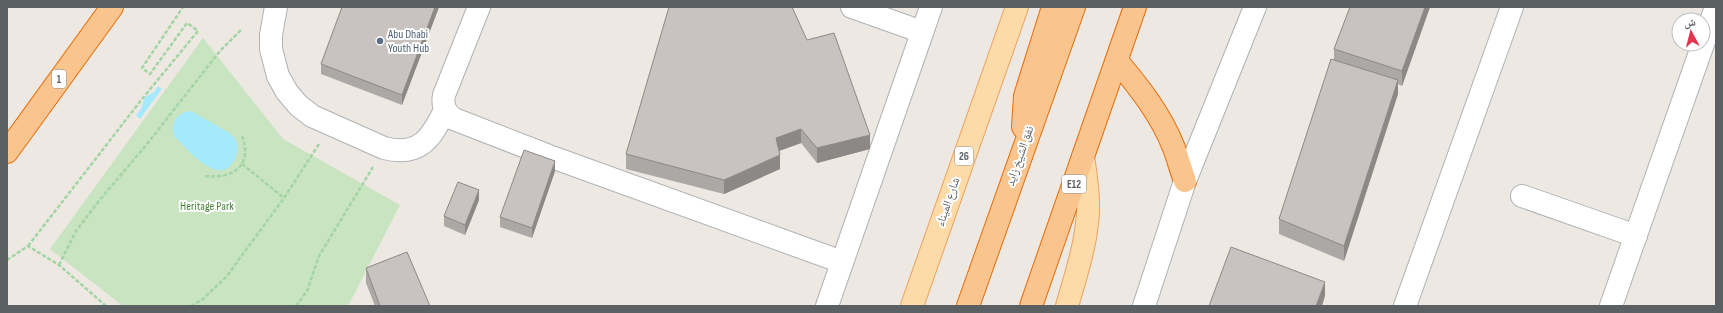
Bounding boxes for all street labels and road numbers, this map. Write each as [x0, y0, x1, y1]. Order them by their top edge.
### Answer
road number: 1 [52, 70, 66, 88]
street label: نفق الشيخ زايد [1003, 124, 1037, 188]
road number: 26 [955, 147, 973, 165]
street label: شارع الميناء [933, 175, 963, 229]
road number: E12 [1062, 175, 1086, 193]

